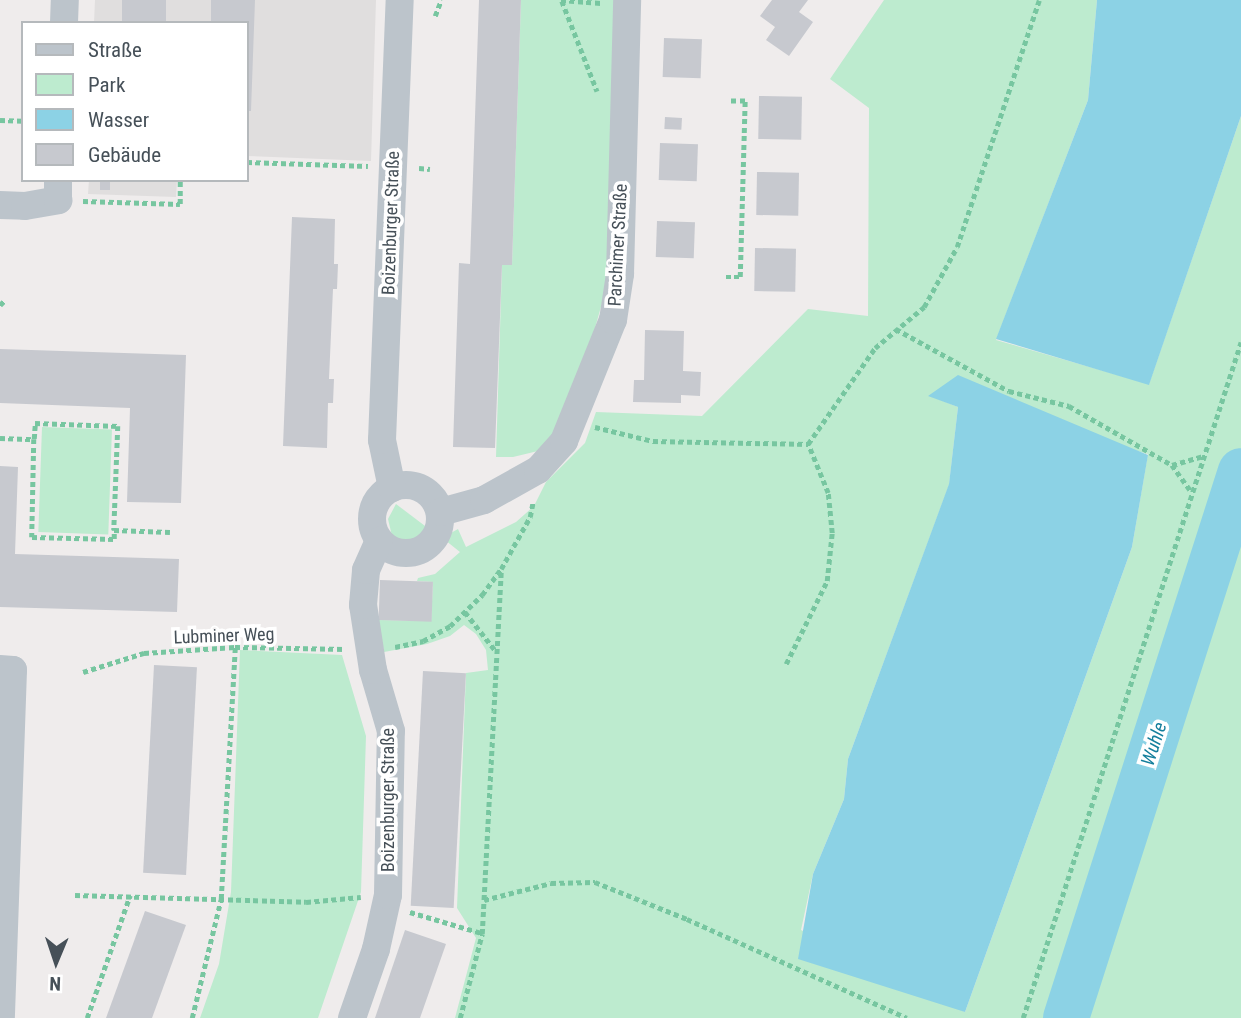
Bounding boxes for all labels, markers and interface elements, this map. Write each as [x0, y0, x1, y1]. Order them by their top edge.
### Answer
legend [21, 21, 248, 182]
text: Straße [88, 38, 142, 62]
text: Park [88, 73, 125, 97]
text: Wasser [88, 108, 149, 132]
text: Gebäude [88, 143, 161, 167]
street label: Boizenburger Straße [378, 151, 404, 295]
street label: Parchimer Straße [604, 183, 632, 307]
street label: Lubminer Weg [173, 623, 275, 649]
water label: Wuhle [1136, 719, 1172, 769]
street label: Boizenburger Straße [377, 728, 399, 872]
north arrow [21, 927, 91, 997]
text: N [49, 972, 61, 995]

